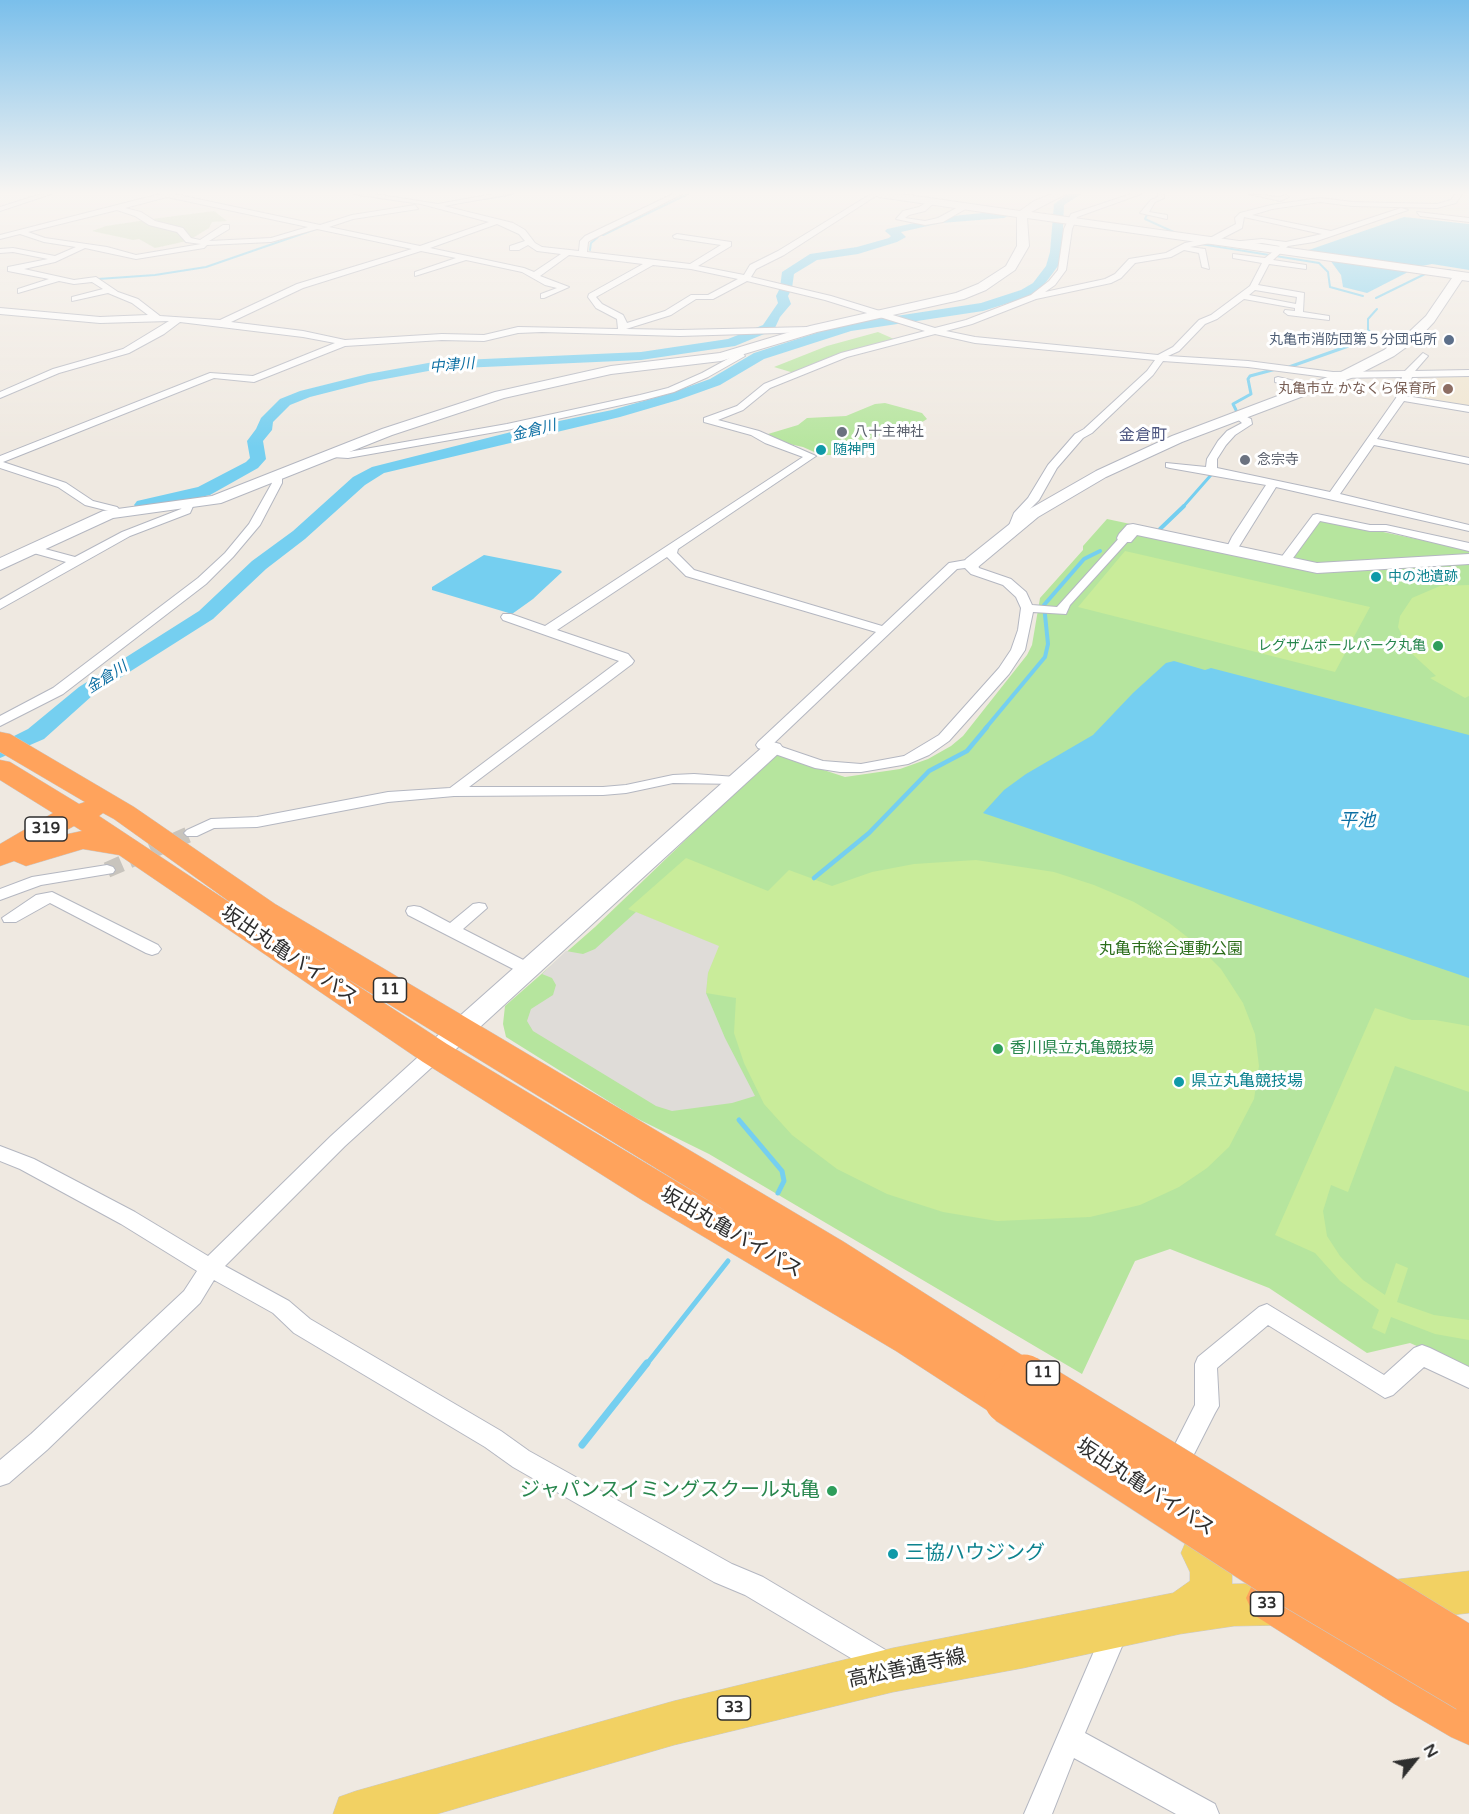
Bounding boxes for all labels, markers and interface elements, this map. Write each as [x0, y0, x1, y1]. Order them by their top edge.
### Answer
place label: 丸亀市消防団第５分団屯所 [1269, 332, 1437, 348]
marker: 丸亀市消防団第５分団屯所 [1442, 333, 1456, 347]
water label: 中津川 [429, 355, 475, 377]
place label: 丸亀市立 かなくら保育所 [1278, 381, 1436, 397]
marker: 丸亀市立 かなくら保育所 [1441, 382, 1455, 396]
water label: 金倉川 [510, 417, 558, 445]
place label: 八十主神社 [854, 424, 924, 440]
marker: 八十主神社 [835, 425, 849, 439]
district label: 金倉町 [1119, 426, 1167, 446]
place label: 随神門 [833, 442, 875, 458]
marker: 随神門 [814, 443, 828, 457]
place label: 念宗寺 [1257, 452, 1299, 468]
marker: 念宗寺 [1238, 453, 1252, 467]
place label: 中の池遺跡 [1388, 569, 1458, 585]
marker: 中の池遺跡 [1369, 570, 1383, 584]
place label: レグザムボールパーク丸亀 [1258, 638, 1426, 654]
marker: レグザムボールパーク丸亀 [1431, 639, 1445, 653]
water label: 金倉川 [83, 658, 131, 698]
water label: 平池 [1339, 810, 1375, 832]
road number: 319 [25, 817, 67, 841]
street label: 坂出丸亀バイパス [216, 901, 362, 1011]
park label: 丸亀市総合運動公園 [1099, 940, 1243, 960]
road number: 11 [374, 978, 406, 1002]
place label: 香川県立丸亀競技場 [1010, 1039, 1154, 1059]
marker: 香川県立丸亀競技場 [991, 1042, 1005, 1056]
place label: 県立丸亀競技場 [1191, 1072, 1303, 1092]
marker: 県立丸亀競技場 [1172, 1075, 1186, 1089]
street label: 坂出丸亀バイパス [656, 1183, 806, 1283]
road number: 11 [1026, 1361, 1060, 1385]
street label: 坂出丸亀バイパス [1071, 1434, 1219, 1542]
place label: ジャパンスイミングスクール丸亀 [520, 1479, 820, 1503]
marker: ジャパンスイミングスクール丸亀 [825, 1484, 839, 1498]
place label: 三協ハウジング [905, 1542, 1045, 1566]
marker: 三協ハウジング [886, 1547, 900, 1561]
road number: 33 [1250, 1592, 1284, 1616]
street label: 高松善通寺線 [846, 1645, 968, 1693]
road number: 33 [718, 1696, 750, 1720]
north arrow [1385, 1730, 1445, 1790]
text: N [1419, 1740, 1442, 1762]

